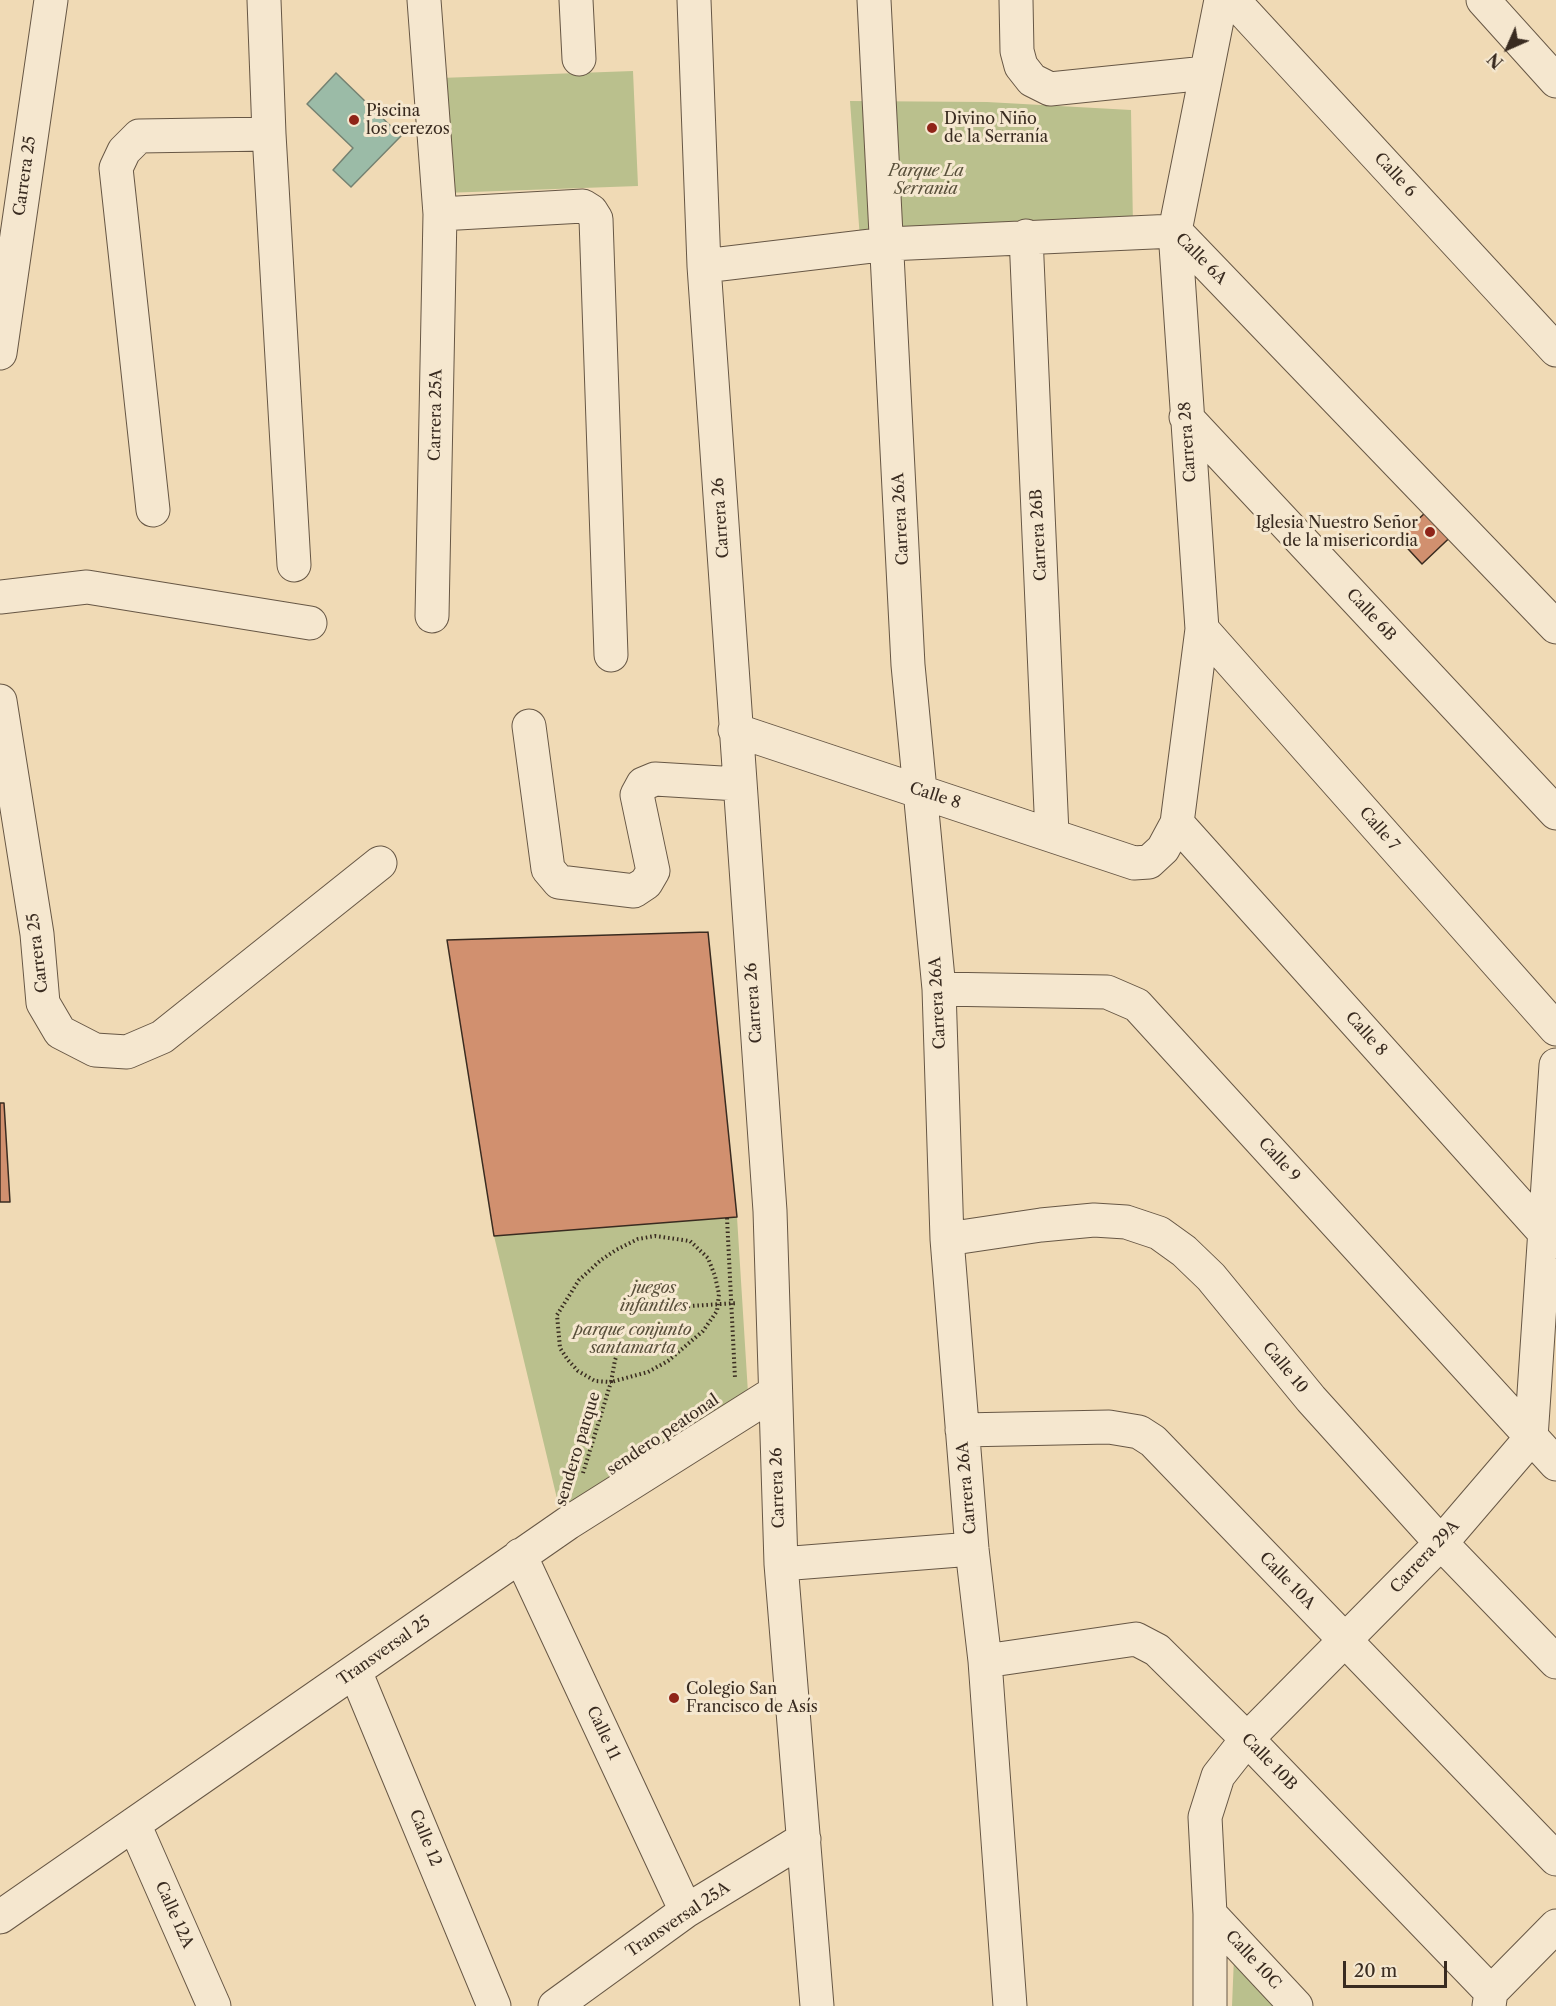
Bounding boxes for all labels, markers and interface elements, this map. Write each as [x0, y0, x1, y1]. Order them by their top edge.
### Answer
north arrow [1478, 18, 1538, 78]
text: N [1483, 49, 1507, 73]
place label: Piscina los cerezos [366, 101, 450, 139]
place label: Divino Niño de la Serranía [944, 109, 1048, 147]
marker: Piscina los cerezos [347, 113, 361, 127]
marker: Divino Niño de la Serranía [925, 121, 939, 135]
street label: Carrera 25 [10, 135, 40, 217]
street label: Calle 6 [1370, 149, 1420, 201]
park label: Parque La Serrania [888, 161, 964, 199]
street label: Calle 6A [1171, 229, 1231, 289]
street label: Carrera 25A [426, 369, 446, 461]
street label: Carrera 28 [1176, 401, 1200, 483]
street label: Carrera 26A [889, 472, 913, 566]
street label: Carrera 26 [709, 477, 733, 559]
street label: Carrera 26B [1027, 489, 1051, 581]
place label: Iglesia Nuestro Señor de la misericordia [1256, 513, 1418, 551]
marker: Iglesia Nuestro Señor de la misericordia [1423, 525, 1437, 539]
street label: Calle 6B [1342, 585, 1400, 645]
street label: Calle 8 [907, 779, 963, 813]
street label: Calle 7 [1355, 803, 1403, 855]
street label: Carrera 25 [24, 912, 52, 994]
street label: Carrera 26A [926, 956, 950, 1050]
street label: Carrera 26 [742, 962, 766, 1044]
street label: Calle 8 [1341, 1008, 1391, 1060]
street label: Calle 9 [1254, 1134, 1304, 1186]
park label: juegos infantiles [620, 1278, 688, 1316]
park label: parque conjunto santamarta [574, 1320, 692, 1358]
street label: Calle 10 [1258, 1339, 1312, 1397]
street label: sendero parque [551, 1389, 605, 1509]
street label: sendero peatonal [603, 1390, 723, 1480]
street label: Carrera 26A [953, 1441, 981, 1535]
street label: Carrera 26 [767, 1447, 789, 1529]
street label: Carrera 29A [1387, 1517, 1463, 1597]
street label: Calle 10A [1255, 1548, 1319, 1614]
street label: Transversal 25 [334, 1612, 434, 1690]
place label: Colegio San Francisco de Asís [686, 1679, 818, 1717]
marker: Colegio San Francisco de Asís [667, 1691, 681, 1705]
street label: Calle 11 [582, 1703, 624, 1763]
street label: Calle 10B [1237, 1730, 1301, 1794]
street label: Calle 12 [405, 1807, 445, 1869]
street label: Transversal 25A [622, 1878, 734, 1962]
street label: Calle 12A [151, 1879, 197, 1951]
street label: Calle 10C [1221, 1927, 1285, 1993]
scale bar [1346, 1949, 1450, 1987]
text: 20 m [1354, 1960, 1397, 1982]

